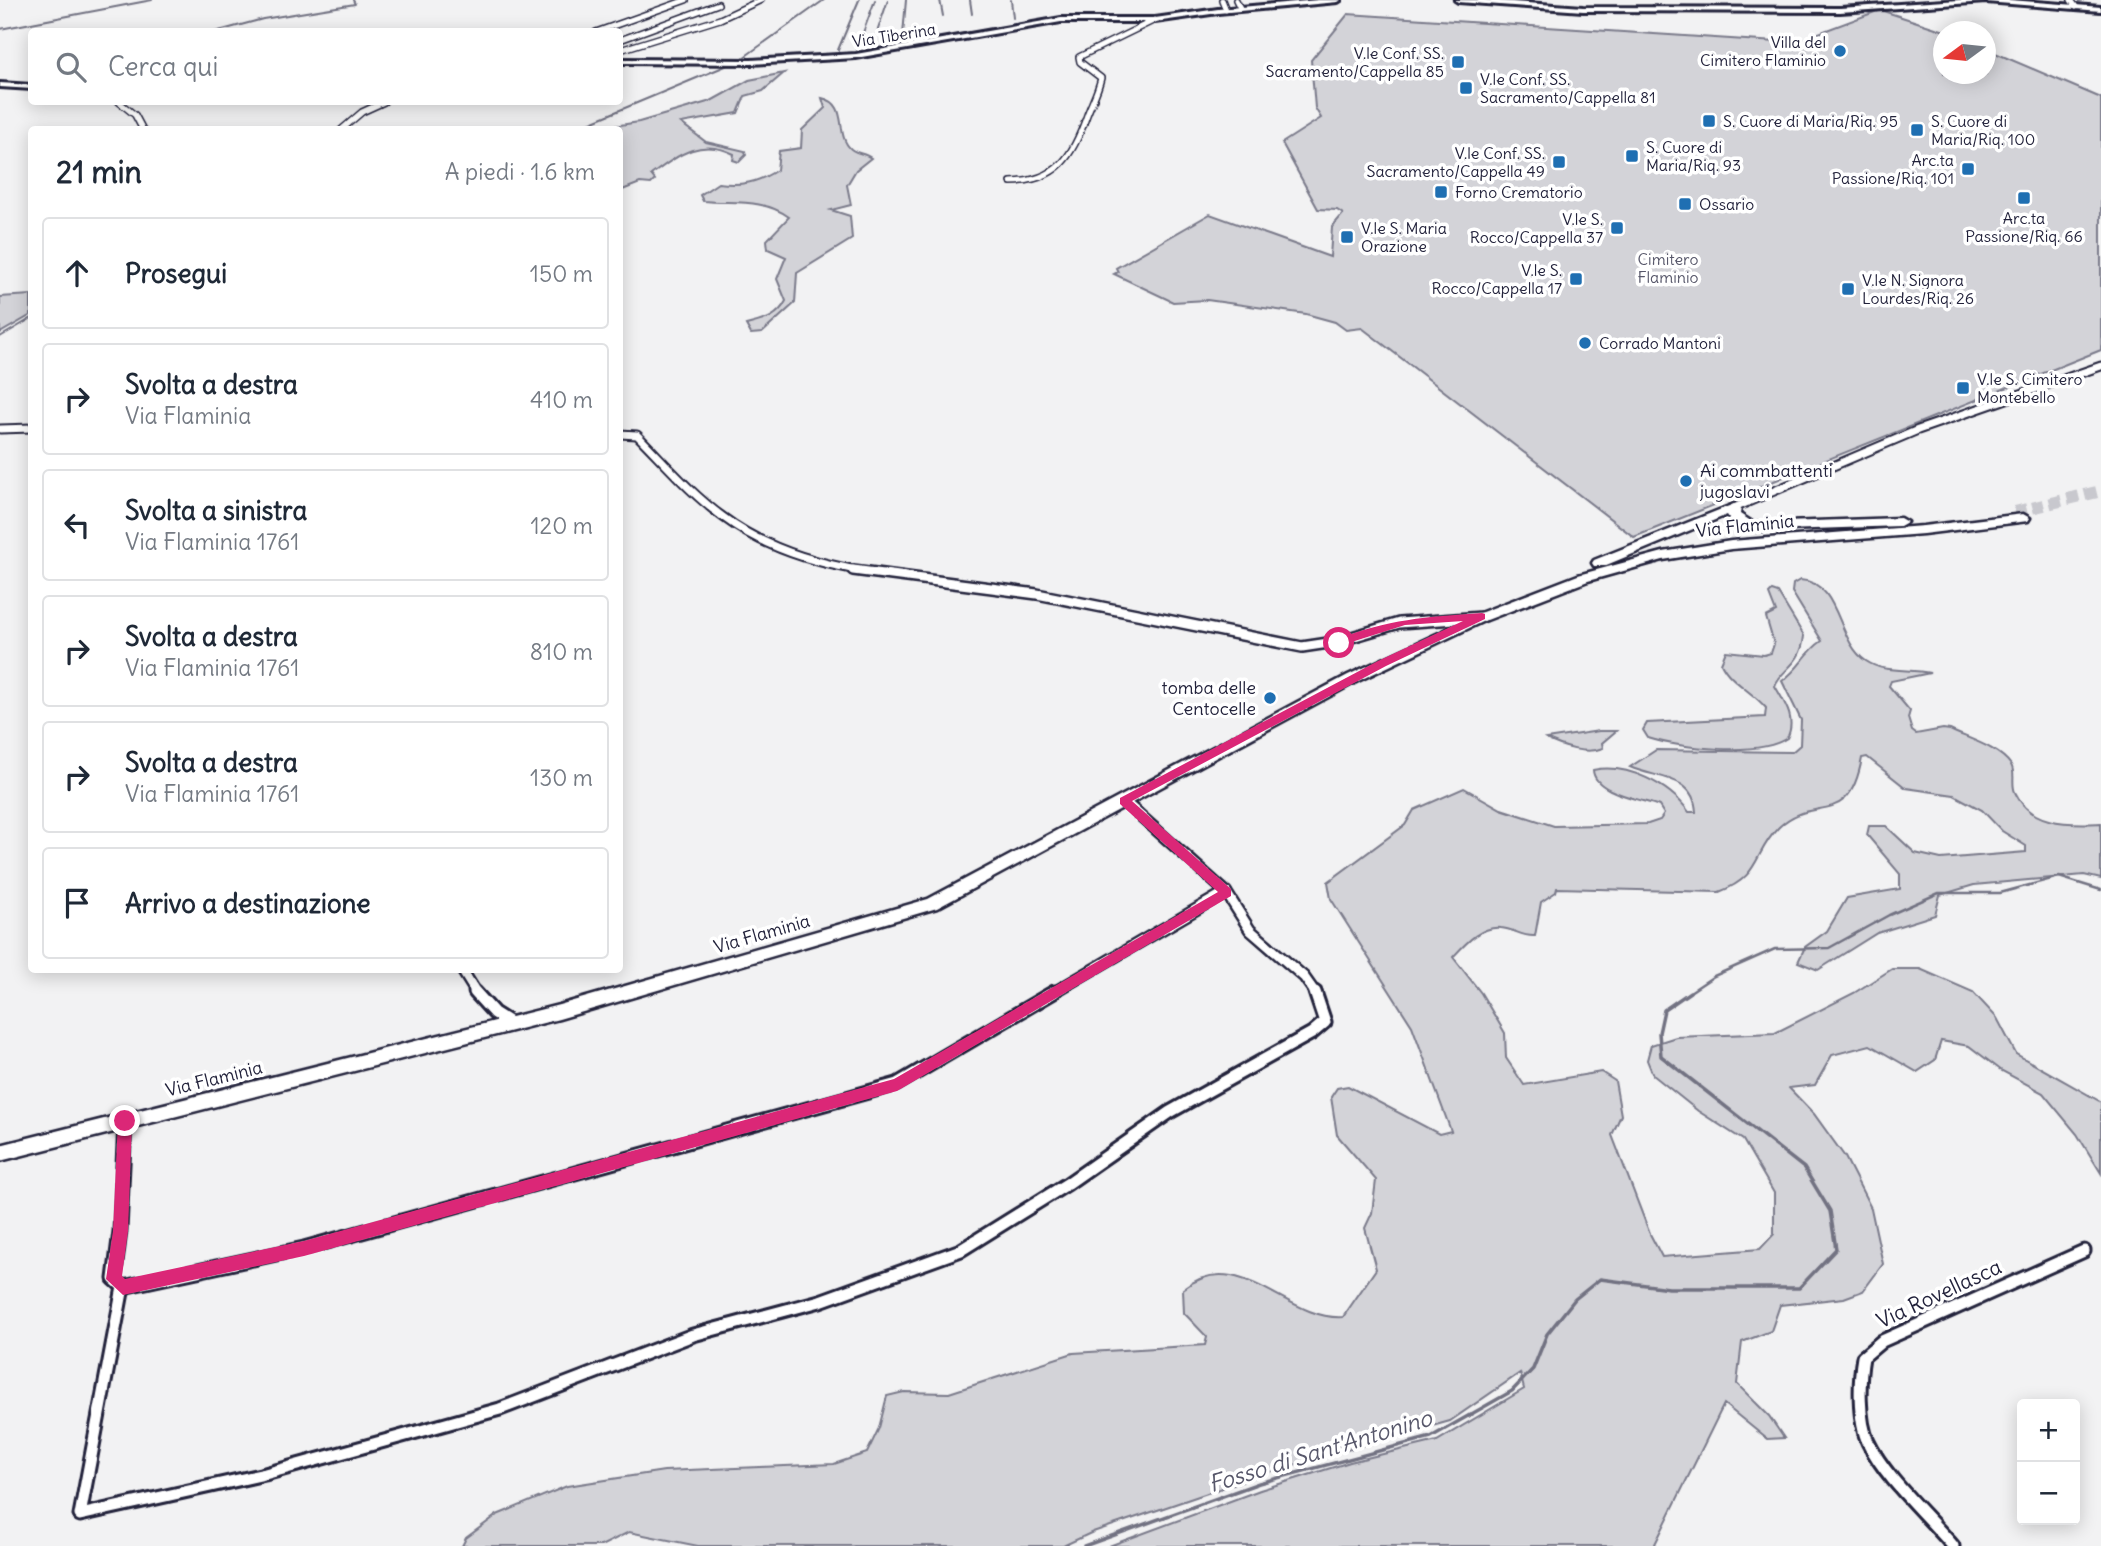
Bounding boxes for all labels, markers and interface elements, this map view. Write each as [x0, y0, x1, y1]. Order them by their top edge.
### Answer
street label: Via Tiberina [851, 19, 937, 51]
north arrow [1933, 21, 1996, 84]
search box [28, 28, 623, 105]
place label: Villa del Cimitero Flaminio [1700, 32, 1826, 70]
place label: V.le Conf. SS. Sacramento/Cappella 85 [1266, 43, 1444, 81]
marker: Villa del Cimitero Flaminio [1832, 43, 1848, 59]
icon: search [52, 48, 90, 86]
text: Cerca qui [108, 50, 218, 83]
marker: V.le Conf. SS. Sacramento/Cappella 85 [1450, 54, 1466, 70]
place label: V.le Conf. SS. Sacramento/Cappella 81 [1480, 69, 1656, 107]
marker: V.le Conf. SS. Sacramento/Cappella 81 [1458, 80, 1474, 96]
place label: S. Cuore di Maria/Riq. 95 [1723, 111, 1898, 131]
place label: S. Cuore di Maria/Riq. 100 [1931, 111, 2035, 149]
marker: S. Cuore di Maria/Riq. 95 [1701, 113, 1717, 129]
marker: S. Cuore di Maria/Riq. 100 [1909, 122, 1925, 138]
place label: S. Cuore di Maria/Riq. 93 [1646, 137, 1741, 175]
place label: V.le Conf. SS. Sacramento/Cappella 49 [1366, 143, 1545, 181]
marker: S. Cuore di Maria/Riq. 93 [1624, 148, 1640, 164]
place label: Arc.ta Passione/Riq. 101 [1832, 150, 1954, 188]
text: 21 min [56, 153, 142, 191]
marker: V.le Conf. SS. Sacramento/Cappella 49 [1551, 154, 1567, 170]
text: A piedi · 1.6 km [445, 157, 595, 186]
marker: Arc.ta Passione/Riq. 101 [1960, 161, 1976, 177]
place label: Forno Crematorio [1455, 182, 1583, 202]
marker: Forno Crematorio [1433, 184, 1449, 200]
marker: Arc.ta Passione/Riq. 66 [2016, 190, 2032, 206]
place label: Ossario [1699, 194, 1754, 214]
marker: Ossario [1677, 196, 1693, 212]
place label: Arc.ta Passione/Riq. 66 [1965, 208, 2083, 246]
place label: V.le S. Rocco/Cappella 37 [1470, 209, 1603, 247]
place label: V.le S. Maria Orazione [1361, 218, 1447, 256]
marker: V.le S. Rocco/Cappella 37 [1609, 220, 1625, 236]
marker: V.le S. Maria Orazione [1339, 229, 1355, 245]
park label: Cimitero Flaminio [1637, 249, 1699, 287]
icon: ahead [58, 254, 96, 292]
text: Prosegui [125, 257, 227, 290]
text: 150 m [530, 259, 593, 288]
place label: V.le S. Rocco/Cappella 17 [1431, 260, 1562, 298]
place label: V.le N. Signora Lourdes/Riq. 26 [1862, 270, 1974, 308]
marker: V.le S. Rocco/Cappella 17 [1568, 271, 1584, 287]
marker: V.le N. Signora Lourdes/Riq. 26 [1840, 281, 1856, 297]
place label: Corrado Mantoni [1599, 333, 1721, 353]
marker: Corrado Mantoni [1577, 335, 1593, 351]
text: Svolta a destra [125, 368, 298, 401]
place label: V.le S. Cimitero Montebello [1977, 369, 2083, 407]
icon: right [58, 380, 96, 418]
marker: V.le S. Cimitero Montebello [1955, 380, 1971, 396]
text: 410 m [530, 385, 593, 414]
text: Via Flaminia [125, 401, 251, 430]
place label: Ai commbattenti jugoslavi [1699, 459, 1833, 503]
marker: Ai commbattenti jugoslavi [1678, 473, 1694, 489]
text: Svolta a sinistra [125, 494, 307, 527]
icon: left [58, 506, 96, 544]
street label: Via Flaminia [1695, 509, 1795, 542]
text: 120 m [530, 511, 593, 540]
text: Via Flaminia 1761 [125, 527, 299, 556]
text: Svolta a destra [125, 620, 298, 653]
route start [1323, 627, 1354, 658]
icon: right [58, 632, 96, 670]
text: 810 m [530, 637, 593, 666]
text: Via Flaminia 1761 [125, 653, 299, 682]
place label: tomba delle Centocelle [1162, 676, 1256, 720]
marker: tomba delle Centocelle [1262, 690, 1278, 706]
text: Svolta a destra [125, 746, 298, 779]
icon: right [58, 758, 96, 796]
text: 130 m [530, 763, 593, 792]
text: Via Flaminia 1761 [125, 779, 299, 808]
icon: arrive [58, 884, 96, 922]
text: Arrivo a destinazione [125, 887, 371, 920]
street label: Via Flaminia [711, 909, 813, 958]
street label: Via Flaminia [163, 1055, 265, 1102]
route end [109, 1105, 140, 1136]
street label: Via Rovellasca [1872, 1253, 2006, 1334]
map controls [2017, 1399, 2080, 1525]
button: + [2017, 1399, 2080, 1462]
water label: Fosso di Sant'Antonino [1205, 1402, 1436, 1498]
button: − [2017, 1462, 2080, 1525]

